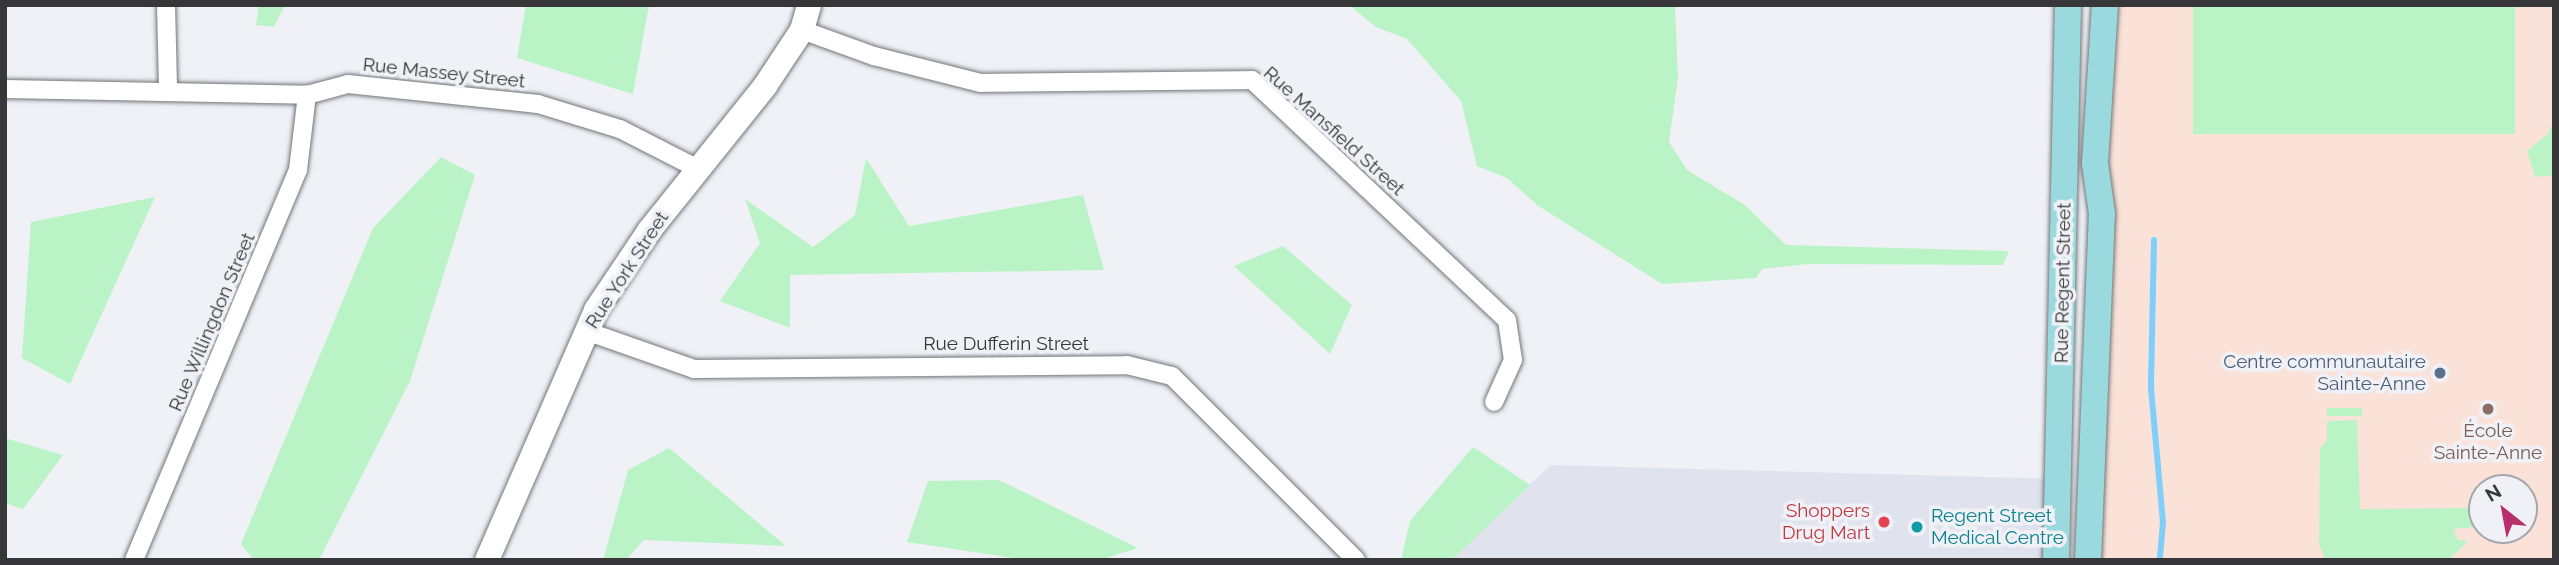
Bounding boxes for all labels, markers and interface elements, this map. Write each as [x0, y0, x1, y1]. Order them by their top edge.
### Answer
street label: Rue Massey Street [361, 53, 527, 93]
street label: Rue Mansfield Street [1259, 62, 1409, 200]
street label: Rue Regent Street [2050, 203, 2076, 363]
street label: Rue York Street [580, 207, 674, 333]
street label: Rue Willingdon Street [164, 229, 260, 415]
street label: Rue Dufferin Street [923, 333, 1089, 355]
place label: Centre communautaire Sainte-Anne [2223, 351, 2426, 395]
marker: Centre communautaire Sainte-Anne [2432, 365, 2448, 381]
marker: École Sainte-Anne [2480, 401, 2496, 417]
place label: École Sainte-Anne [2434, 420, 2542, 464]
north arrow [2468, 474, 2538, 544]
text: N [2481, 480, 2505, 506]
place label: Shoppers Drug Mart [1782, 500, 1870, 544]
place label: Regent Street Medical Centre [1931, 505, 2064, 549]
marker: Shoppers Drug Mart [1876, 514, 1892, 530]
marker: Regent Street Medical Centre [1909, 519, 1925, 535]

